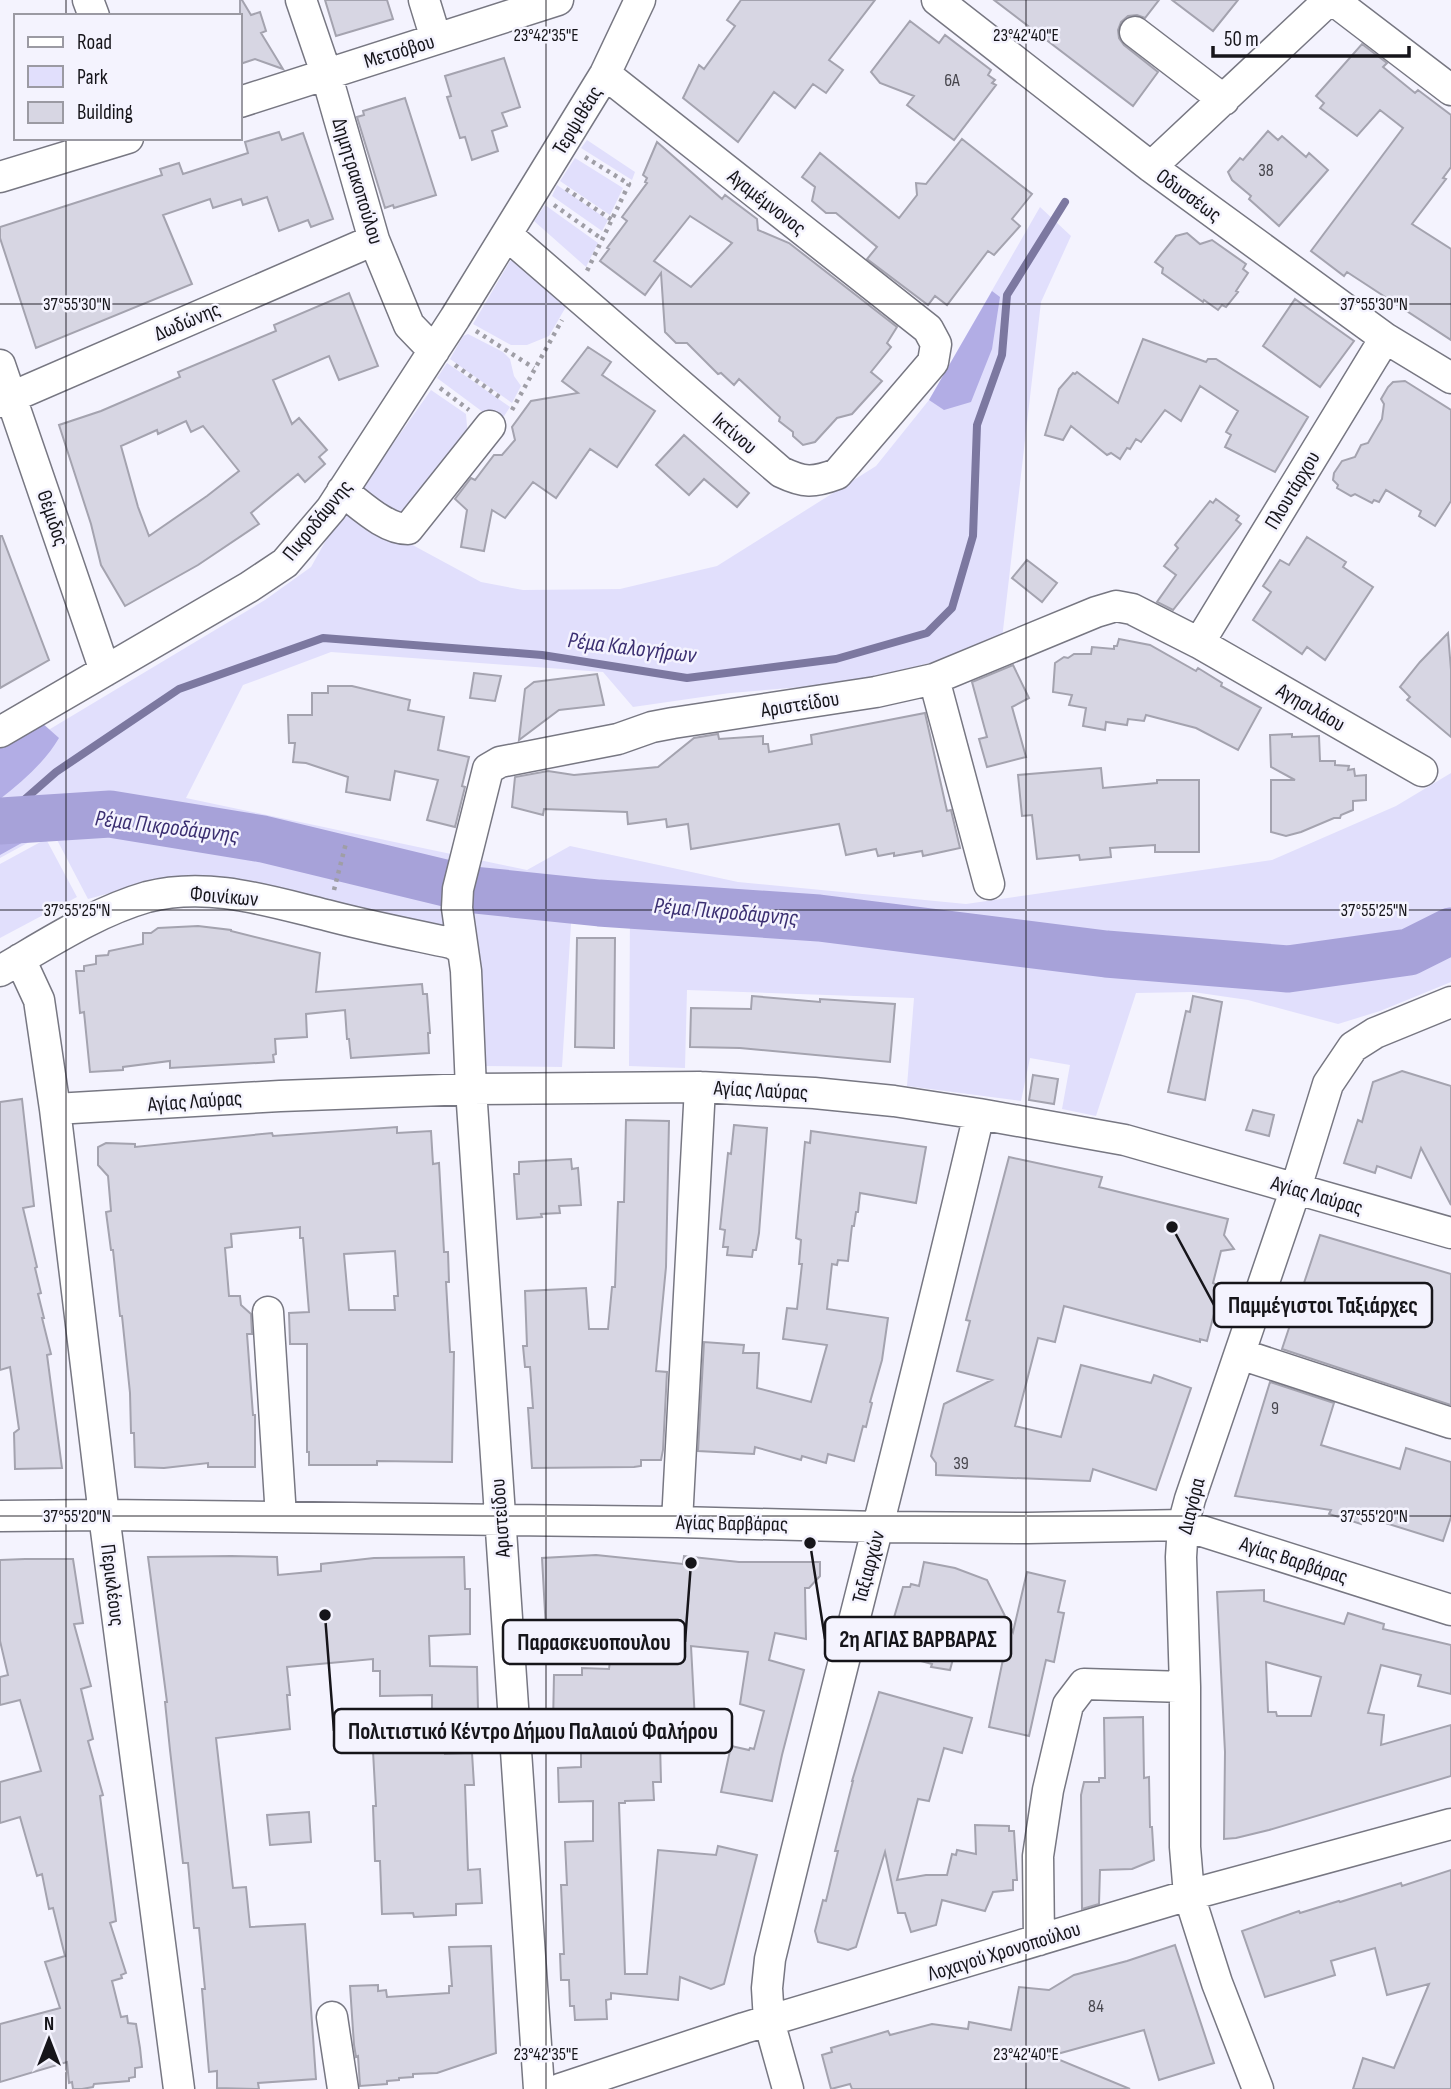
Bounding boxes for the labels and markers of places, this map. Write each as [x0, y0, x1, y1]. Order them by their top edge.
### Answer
callout: Παμμέγιστοι Ταξιάρχες [1214, 1283, 1432, 1327]
callout: 2η ΑΓΙΑΣ ΒΑΡΒΑΡΑΣ [825, 1617, 1011, 1661]
callout: Παρασκευοπουλου [503, 1620, 685, 1664]
callout: Πολιτιστικό Κέντρο Δήμου Παλαιού Φαλήρου [334, 1709, 732, 1753]

